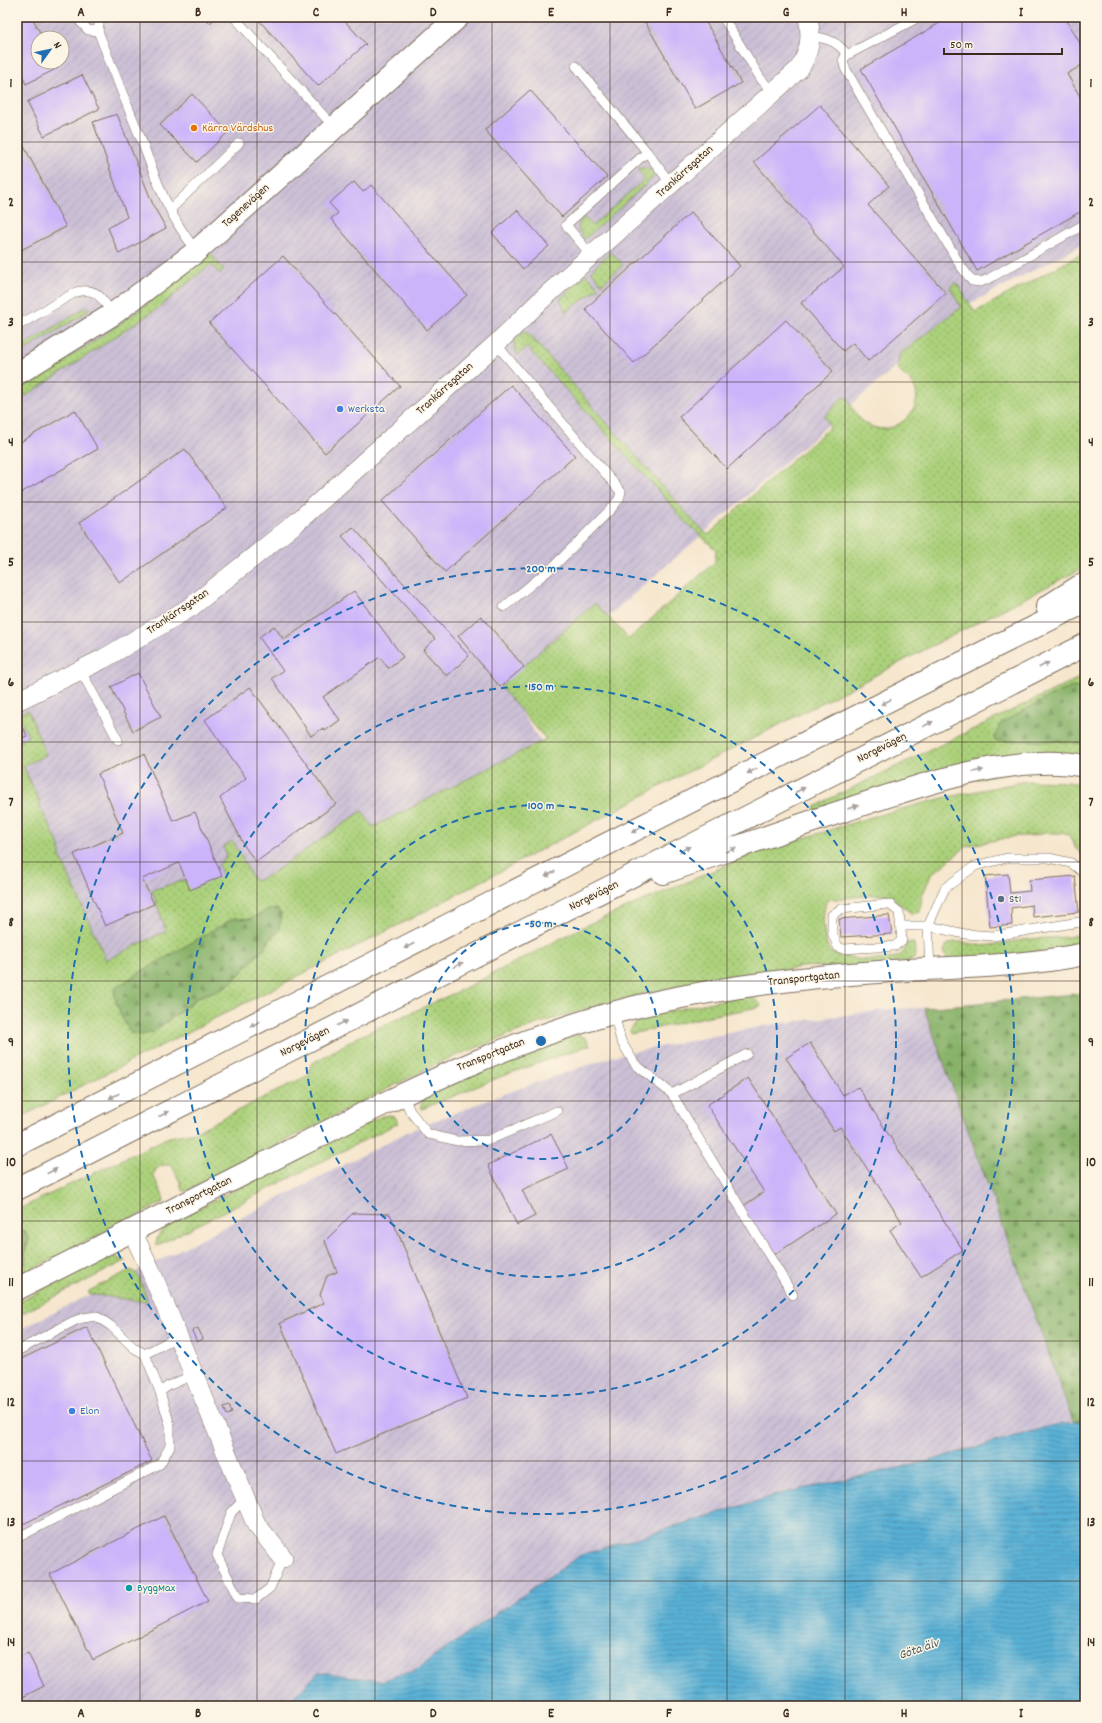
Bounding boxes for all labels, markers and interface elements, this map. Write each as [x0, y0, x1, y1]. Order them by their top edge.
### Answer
text: A [77, 4, 85, 23]
text: B [195, 4, 201, 23]
text: C [313, 4, 320, 23]
text: D [430, 4, 437, 23]
text: E [548, 4, 555, 23]
text: F [666, 4, 672, 23]
text: G [783, 4, 790, 23]
text: H [901, 4, 908, 23]
text: I [1019, 4, 1024, 23]
north arrow [30, 30, 70, 70]
scale bar [944, 30, 1062, 56]
text: 50 m [950, 37, 973, 54]
text: N [49, 39, 65, 53]
text: 1 [10, 75, 13, 94]
text: 1 [1090, 75, 1093, 94]
place label: Kärra Värdshus [202, 120, 273, 137]
marker: Kärra Värdshus [189, 123, 199, 133]
street label: Trankärrsgatan [653, 141, 718, 202]
street label: Tagenevägen [218, 180, 274, 232]
text: 2 [8, 194, 14, 213]
text: 2 [1088, 194, 1094, 213]
text: 3 [8, 314, 14, 333]
text: 3 [1088, 314, 1094, 333]
street label: Trankärrsgatan [413, 358, 478, 419]
place label: Werksta [348, 401, 385, 418]
marker: Werksta [335, 404, 345, 414]
text: 4 [8, 434, 14, 453]
text: 4 [1088, 434, 1094, 453]
text: 5 [8, 554, 14, 573]
text: 5 [1088, 554, 1094, 573]
text: 200 m [526, 561, 556, 578]
street label: Trankärrsgatan [143, 585, 213, 639]
one-way arrow [1039, 662, 1050, 668]
text: 6 [8, 674, 15, 693]
text: 6 [1088, 674, 1095, 693]
text: 150 m [528, 679, 554, 696]
one-way arrow [880, 699, 892, 705]
one-way arrow [923, 721, 934, 727]
street label: Norgevägen [854, 728, 910, 768]
one-way arrow [746, 768, 757, 774]
one-way arrow [972, 768, 984, 774]
one-way arrow [795, 787, 806, 793]
text: 7 [9, 794, 14, 813]
text: 7 [1089, 794, 1094, 813]
text: 100 m [528, 798, 554, 815]
one-way arrow [848, 804, 860, 810]
one-way arrow [630, 827, 641, 833]
one-way arrow [679, 846, 691, 853]
one-way arrow [725, 847, 737, 853]
one-way arrow [544, 871, 556, 877]
street label: Norgevägen [566, 876, 622, 916]
place label: St1 [1009, 891, 1021, 908]
marker: St1 [996, 894, 1006, 904]
text: 8 [8, 914, 14, 933]
text: 8 [1088, 914, 1094, 933]
text: 50 m [529, 916, 553, 933]
one-way arrow [404, 942, 415, 949]
one-way arrow [453, 961, 464, 968]
street label: Transportgatan [767, 967, 841, 991]
one-way arrow [337, 1020, 348, 1026]
one-way arrow [249, 1021, 261, 1028]
street label: Norgevägen [277, 1022, 333, 1062]
text: 9 [8, 1034, 14, 1053]
street label: Transportgatan [455, 1034, 528, 1076]
centre of rings [534, 1034, 548, 1048]
text: 9 [1088, 1034, 1094, 1053]
one-way arrow [108, 1093, 120, 1099]
one-way arrow [159, 1111, 170, 1117]
text: 10 [6, 1154, 16, 1173]
text: 10 [1086, 1154, 1096, 1173]
one-way arrow [46, 1168, 58, 1174]
street label: Transportgatan [163, 1172, 235, 1220]
text: 11 [8, 1274, 14, 1293]
text: 11 [1088, 1274, 1094, 1293]
text: 12 [7, 1394, 16, 1413]
text: 12 [1087, 1394, 1096, 1413]
place label: Elon [80, 1403, 100, 1420]
marker: Elon [67, 1406, 77, 1416]
text: 13 [7, 1514, 16, 1533]
text: 13 [1087, 1514, 1096, 1533]
place label: ByggMax [137, 1580, 176, 1597]
marker: ByggMax [124, 1583, 134, 1593]
text: 14 [7, 1634, 15, 1653]
water label: Göta älv [896, 1634, 943, 1666]
text: 14 [1087, 1634, 1095, 1653]
text: A [77, 1705, 85, 1723]
text: B [195, 1705, 201, 1723]
text: C [313, 1705, 320, 1723]
text: D [430, 1705, 437, 1723]
text: E [548, 1705, 555, 1723]
text: F [666, 1705, 672, 1723]
text: G [783, 1705, 790, 1723]
text: H [901, 1705, 908, 1723]
text: I [1019, 1705, 1024, 1723]

